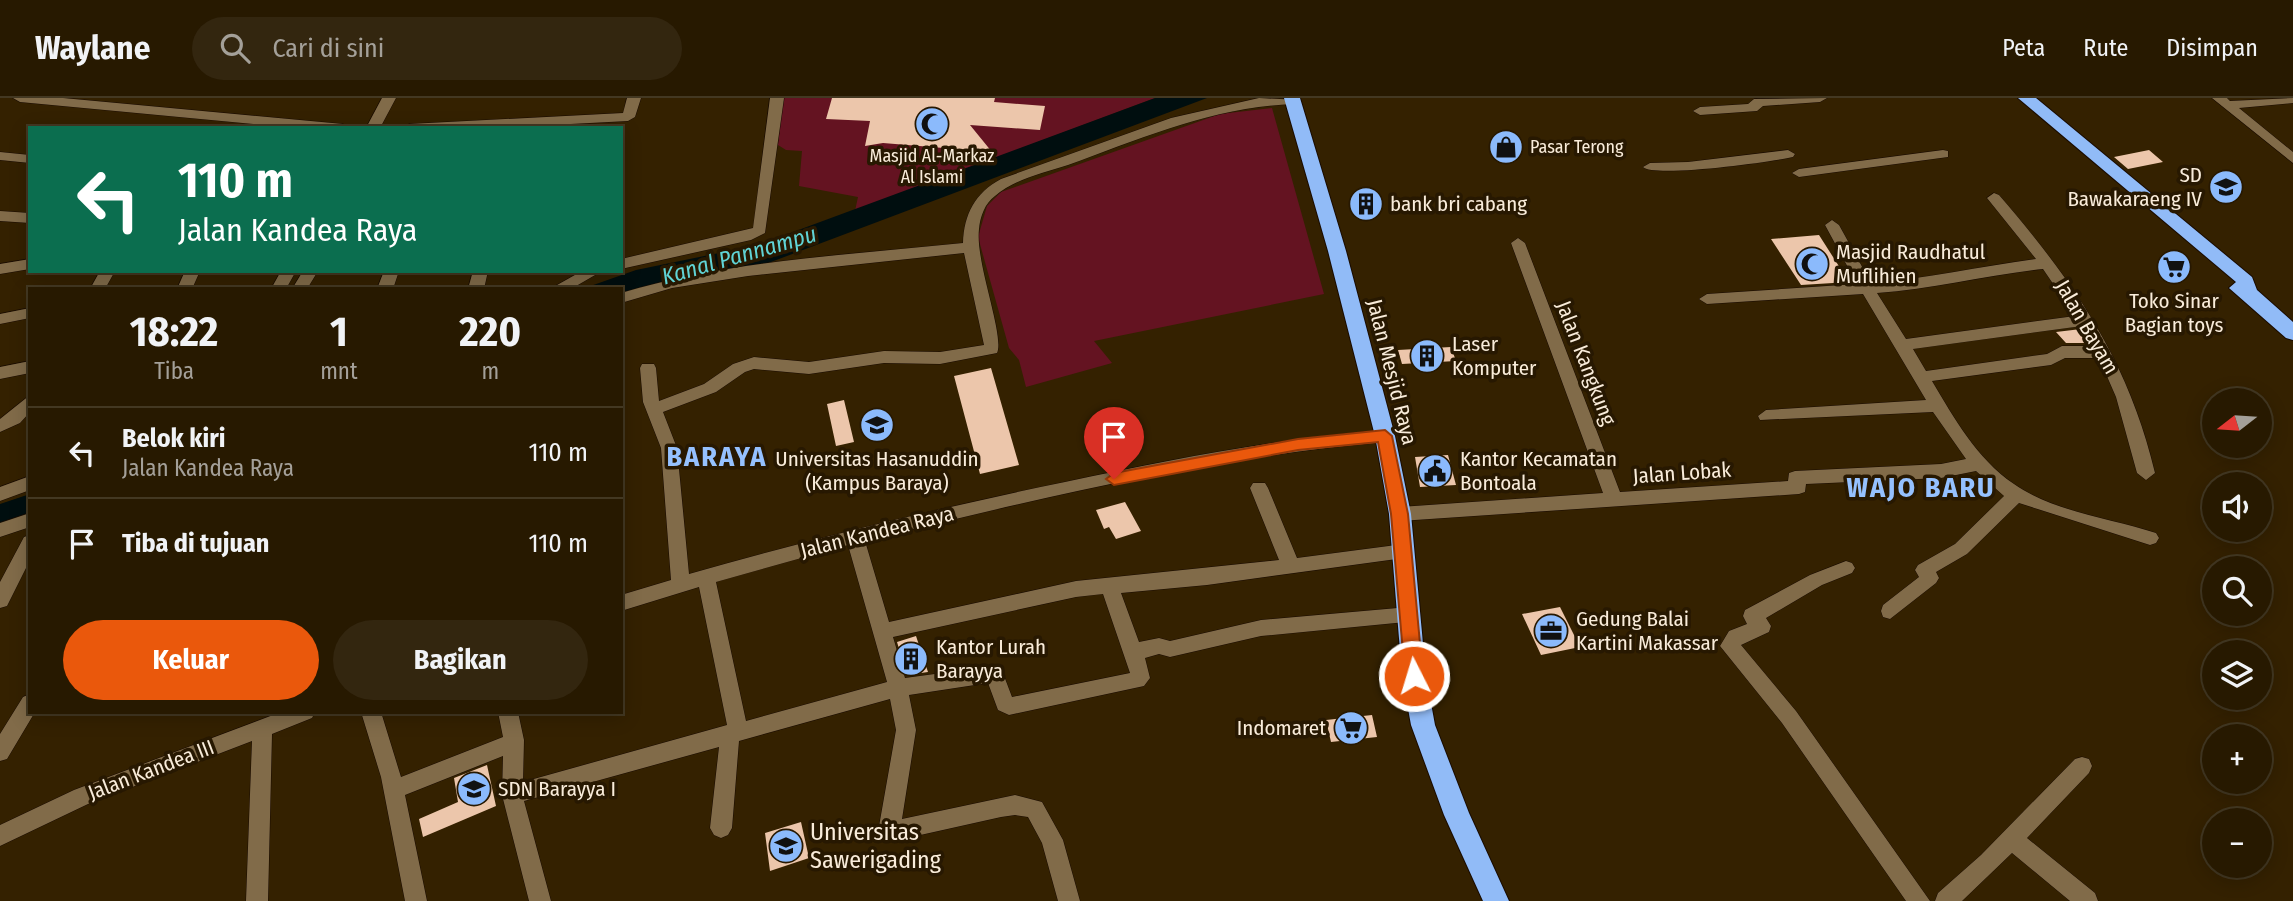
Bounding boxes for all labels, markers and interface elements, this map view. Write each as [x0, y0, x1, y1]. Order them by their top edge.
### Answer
search box [192, 17, 682, 80]
text: Waylane [35, 28, 150, 68]
icon: search [216, 29, 254, 67]
text: Cari di sini [272, 33, 384, 64]
text: Peta [2002, 34, 2045, 62]
text: Rute [2083, 34, 2128, 62]
text: Disimpan [2166, 34, 2258, 62]
mosque icon: Masjid Al-Markaz Al Islami [913, 105, 951, 143]
shop icon: Pasar Terong [1487, 128, 1525, 166]
place label: Pasar Terong [1530, 136, 1624, 158]
place label: Masjid Al-Markaz Al Islami [870, 145, 994, 188]
text: 110 m [178, 151, 293, 210]
icon: left [63, 154, 154, 245]
place label: SD Bawakaraeng IV [2067, 162, 2202, 212]
school or university icon: SD Bawakaraeng IV [2207, 168, 2245, 206]
building icon: bank bri cabang [1347, 185, 1385, 223]
place label: bank bri cabang [1390, 191, 1527, 217]
text: Jalan Kandea Raya [178, 211, 417, 249]
water label: Kanal Pannampu [658, 220, 820, 290]
place label: Masjid Raudhatul Muflihien [1836, 239, 1986, 289]
mosque icon: Masjid Raudhatul Muflihien [1793, 245, 1831, 283]
supermarket icon: Toko Sinar Bagian toys [2155, 248, 2193, 286]
street label: Jalan Bayam [2050, 275, 2124, 379]
place label: Toko Sinar Bagian toys [2125, 288, 2223, 338]
street label: Jalan Mesjid Raya [1361, 296, 1423, 448]
street label: Jalan Kangkung [1550, 297, 1622, 429]
text: 18:22 [130, 307, 218, 357]
text: 1 [330, 307, 348, 357]
text: 220 [459, 307, 521, 357]
place label: Laser Komputer [1452, 331, 1537, 381]
building icon: Laser Komputer [1408, 337, 1446, 375]
text: Tiba [154, 357, 194, 385]
text: mnt [320, 357, 357, 385]
text: m [481, 357, 499, 385]
north arrow [2202, 388, 2272, 458]
map controls [2202, 388, 2272, 878]
school or university icon: Universitas Hasanuddin (Kampus Baraya) [858, 406, 896, 444]
pin [1084, 407, 1144, 479]
icon: arrive [1095, 418, 1133, 456]
text: Belok kiri [122, 423, 225, 454]
icon: left [63, 434, 101, 472]
text: 110 m [528, 437, 588, 468]
district label: BARAYA [667, 440, 767, 473]
place label: Universitas Hasanuddin (Kampus Baraya) [775, 446, 979, 496]
place label: Kantor Kecamatan Bontoala [1460, 446, 1617, 496]
public building icon: Kantor Kecamatan Bontoala [1416, 452, 1454, 490]
text: Jalan Kandea Raya [122, 454, 294, 482]
street label: Jalan Lobak [1632, 457, 1732, 489]
district label: WAJO BARU [1846, 471, 1996, 504]
button: sound [2202, 472, 2272, 542]
street label: Jalan Kandea Raya [798, 500, 956, 564]
icon: arrive [63, 525, 101, 563]
text: Tiba di tujuan [122, 528, 269, 559]
text: 110 m [528, 528, 588, 559]
button: search [2202, 556, 2272, 626]
place label: Gedung Balai Kartini Makassar [1576, 606, 1719, 656]
office icon: Gedung Balai Kartini Makassar [1532, 612, 1570, 650]
button: Keluar [63, 620, 319, 700]
button: Bagikan [333, 620, 588, 700]
place label: Kantor Lurah Barayya [936, 634, 1046, 684]
position arrow [1377, 639, 1451, 713]
building icon: Kantor Lurah Barayya [892, 640, 930, 678]
button: layers [2202, 640, 2272, 710]
supermarket icon: Indomaret [1332, 709, 1370, 747]
place label: Indomaret [1237, 715, 1326, 741]
button: + [2202, 724, 2272, 794]
street label: Jalan Kandea III [84, 734, 218, 806]
school or university icon: SDN Barayya I [455, 770, 493, 808]
place label: SDN Barayya I [498, 776, 616, 802]
button: − [2202, 808, 2272, 878]
place label: Universitas Sawerigading [810, 818, 942, 874]
school or university icon: Universitas Sawerigading [767, 827, 805, 865]

